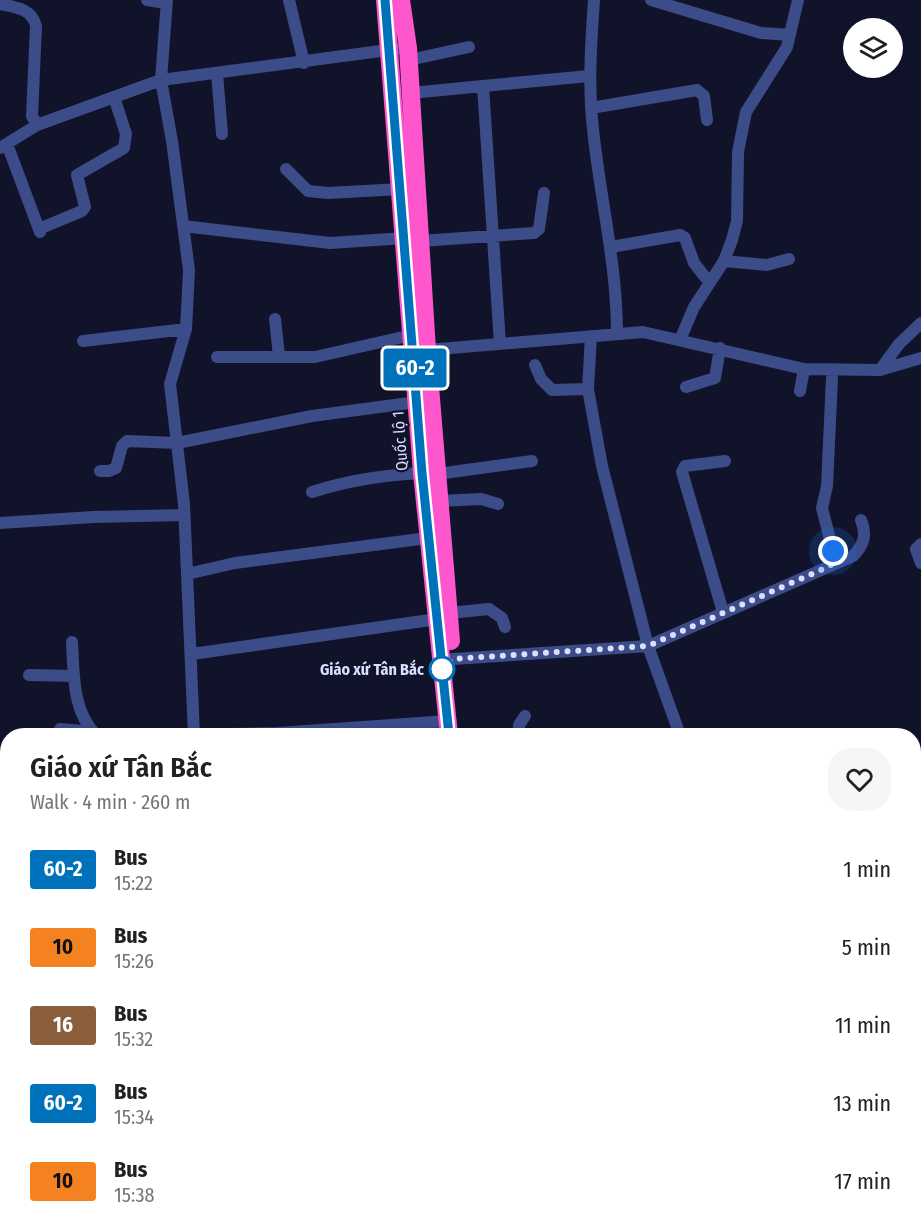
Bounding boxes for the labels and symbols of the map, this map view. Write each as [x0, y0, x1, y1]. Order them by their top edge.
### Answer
line badge: 60-2 [373, 348, 457, 388]
street label: Quốc lộ 1 [387, 410, 412, 472]
your location [818, 536, 848, 566]
marker: Giáo xứ Tân Bắc [429, 656, 455, 682]
place label: Giáo xứ Tân Bắc [320, 659, 424, 679]

